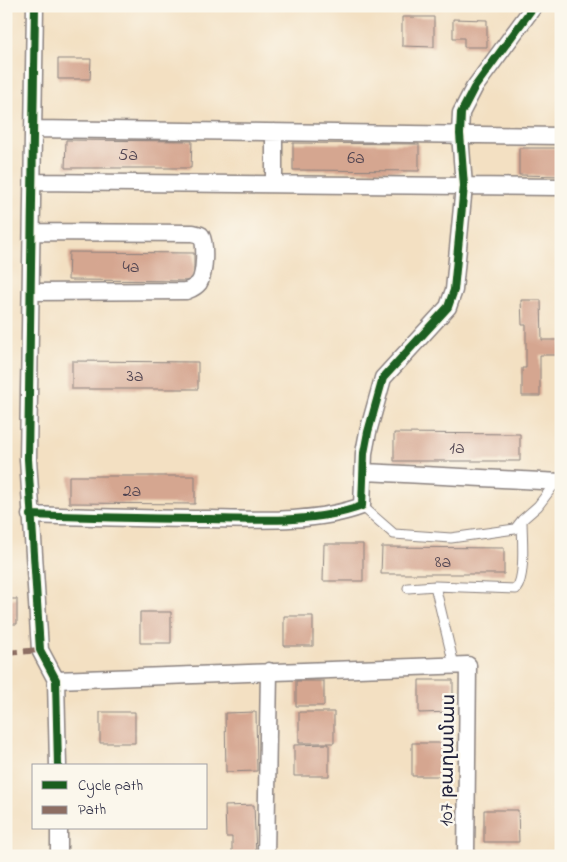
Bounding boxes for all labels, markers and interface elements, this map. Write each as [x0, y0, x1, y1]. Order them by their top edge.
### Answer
house number: 5a [118, 143, 138, 169]
house number: 6a [347, 146, 365, 172]
house number: 4a [122, 255, 140, 281]
house number: 3a [126, 364, 144, 390]
house number: 1a [449, 436, 465, 462]
house number: 2a [123, 479, 141, 505]
house number: 8a [435, 550, 451, 576]
street label: 107 թաղամաս [433, 693, 464, 827]
legend [32, 764, 208, 830]
text: Cycle path [78, 775, 143, 798]
text: Path [78, 799, 106, 821]

